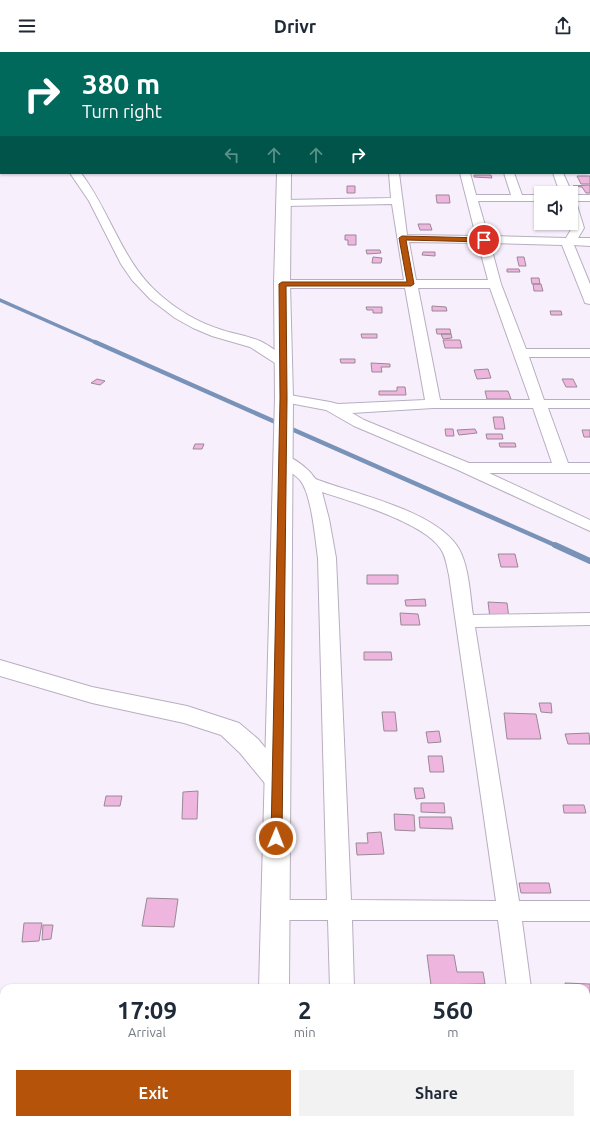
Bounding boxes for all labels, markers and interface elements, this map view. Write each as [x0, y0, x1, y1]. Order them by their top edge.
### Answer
icon: menu [16, 15, 38, 37]
icon: share [552, 15, 574, 37]
text: Drivr [274, 16, 316, 36]
icon: right [16, 68, 68, 120]
text: 380 m [82, 68, 160, 99]
text: Turn right [82, 101, 162, 121]
icon: left [221, 144, 243, 166]
icon: ahead [263, 144, 285, 166]
icon: ahead [305, 144, 327, 166]
icon: right [347, 144, 369, 166]
map controls [534, 186, 578, 230]
button: sound [534, 186, 578, 230]
pin [467, 223, 501, 257]
icon: arrive [473, 229, 495, 251]
position arrow [255, 817, 297, 859]
text: 17:09 [117, 997, 177, 1024]
text: 2 [298, 997, 311, 1024]
text: 560 [433, 997, 473, 1024]
text: Arrival [128, 1025, 166, 1039]
text: min [294, 1025, 316, 1039]
text: m [447, 1025, 458, 1039]
button: Exit [16, 1070, 291, 1116]
button: Share [299, 1070, 574, 1116]

